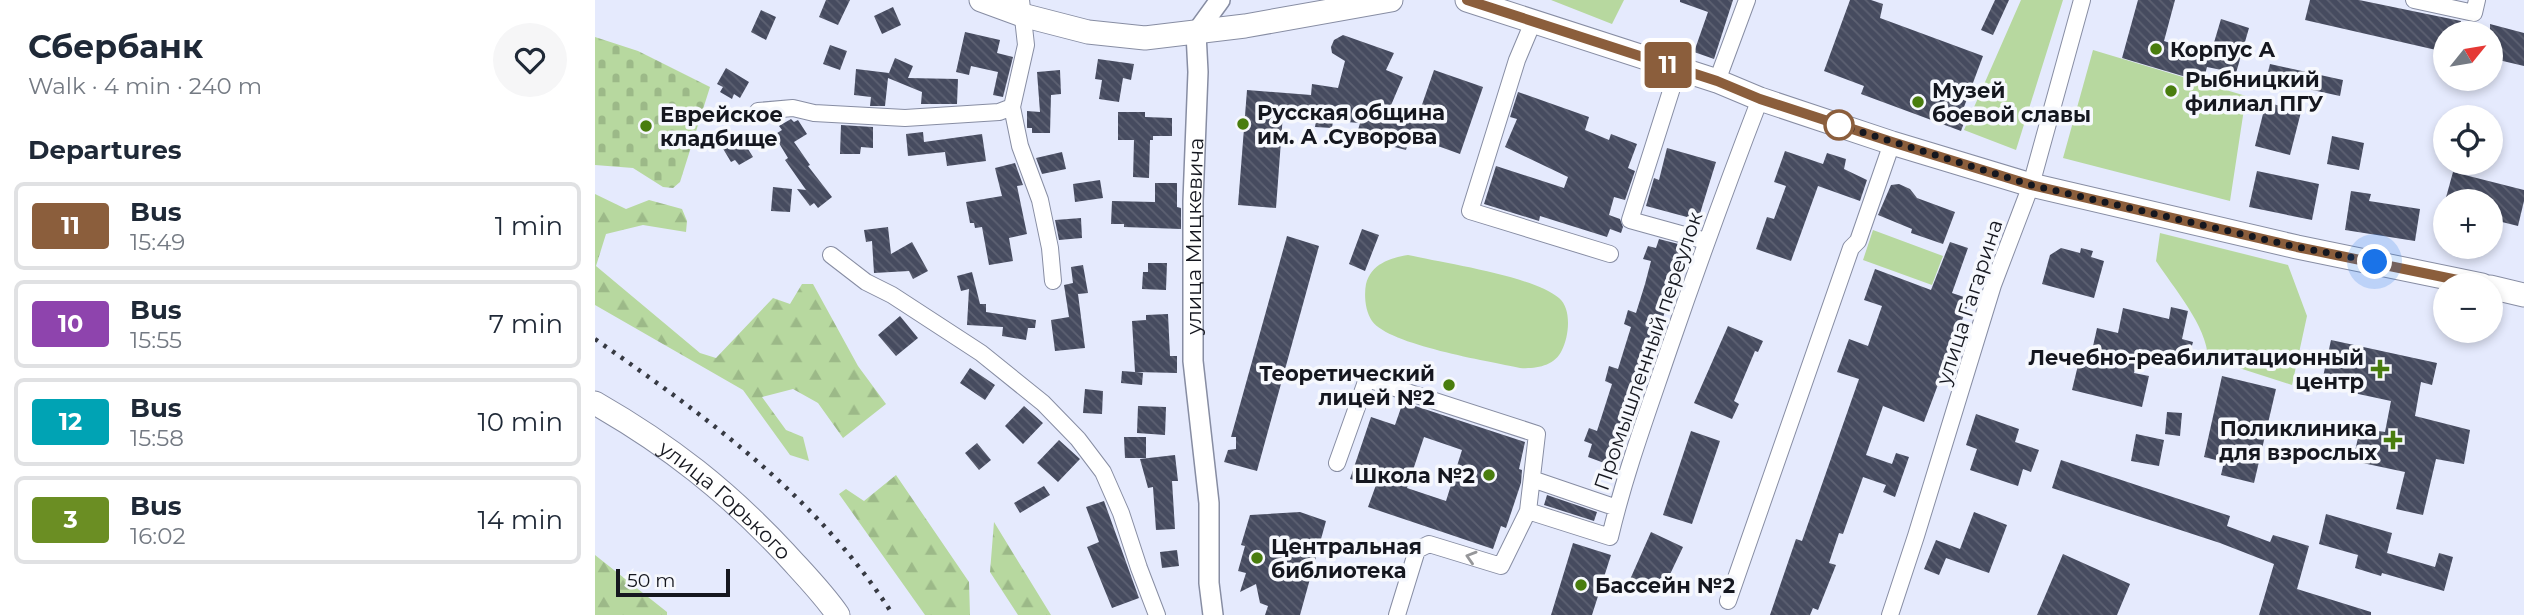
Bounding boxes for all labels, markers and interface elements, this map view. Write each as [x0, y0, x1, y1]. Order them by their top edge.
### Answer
north arrow [2433, 21, 2503, 91]
map controls [2433, 21, 2503, 343]
button: heart [493, 23, 567, 97]
text: Сбербанк [28, 26, 203, 66]
place label: Корпус А [2170, 37, 2275, 62]
marker: Корпус А [2148, 41, 2164, 57]
line badge: 11 [1637, 42, 1699, 88]
text: 11 [1659, 50, 1677, 79]
place label: Рыбницкий филиал ПГУ [2185, 67, 2324, 116]
text: Walk · 4 min · 240 m [28, 72, 262, 100]
place label: Музей боевой славы [1932, 78, 2091, 127]
marker: Рыбницкий филиал ПГУ [2163, 83, 2179, 99]
marker: Музей боевой славы [1910, 94, 1926, 110]
place label: Русская община им. А .Суворова [1257, 100, 1445, 149]
place label: Еврейское кладбище [660, 102, 783, 151]
button: locate [2433, 105, 2503, 175]
unlabelled marker [1824, 110, 1854, 140]
marker: Русская община им. А .Суворова [1235, 116, 1251, 132]
marker: Еврейское кладбище [638, 118, 654, 134]
text: Departures [28, 134, 182, 166]
street label: улица Мицкевича [1180, 137, 1208, 336]
button: + [2433, 189, 2503, 259]
text: Bus [130, 196, 182, 228]
street label: Промышленный переулок [1588, 208, 1708, 494]
text: 1 min [495, 210, 563, 242]
text: 11 [61, 211, 80, 240]
street label: улица Гагарина [1930, 216, 2007, 389]
text: 15:49 [130, 228, 185, 256]
your location [2357, 244, 2392, 279]
button: − [2433, 273, 2503, 343]
text: Bus [130, 294, 182, 326]
text: 7 min [489, 308, 563, 340]
text: 10 [58, 309, 83, 338]
text: 15:55 [130, 326, 182, 354]
place label: Лечебно-реабилитационный центр [2028, 345, 2364, 394]
marker: Лечебно-реабилитационный центр [2370, 359, 2390, 379]
place label: Теоретический лицей №2 [1259, 361, 1435, 410]
marker: Теоретический лицей №2 [1441, 377, 1457, 393]
text: Bus [130, 392, 182, 424]
text: 10 min [477, 406, 563, 438]
text: 12 [59, 407, 82, 436]
place label: Поликлиника для взрослых [2219, 416, 2378, 465]
text: 15:58 [130, 424, 184, 452]
marker: Поликлиника для взрослых [2383, 430, 2403, 450]
street label: улица Горького [654, 434, 797, 565]
place label: Школа №2 [1354, 463, 1475, 488]
marker: Школа №2 [1481, 467, 1497, 483]
text: Bus [130, 490, 182, 522]
text: 14 min [477, 504, 563, 536]
text: 3 [63, 505, 78, 534]
text: 16:02 [130, 522, 185, 550]
place label: Центральная библиотека [1271, 534, 1422, 583]
marker: Центральная библиотека [1249, 550, 1265, 566]
one-way arrow [1465, 551, 1478, 565]
scale bar [616, 566, 730, 598]
text: 50 m [627, 569, 675, 592]
place label: Бассейн №2 [1595, 573, 1735, 598]
marker: Бассейн №2 [1573, 577, 1589, 593]

